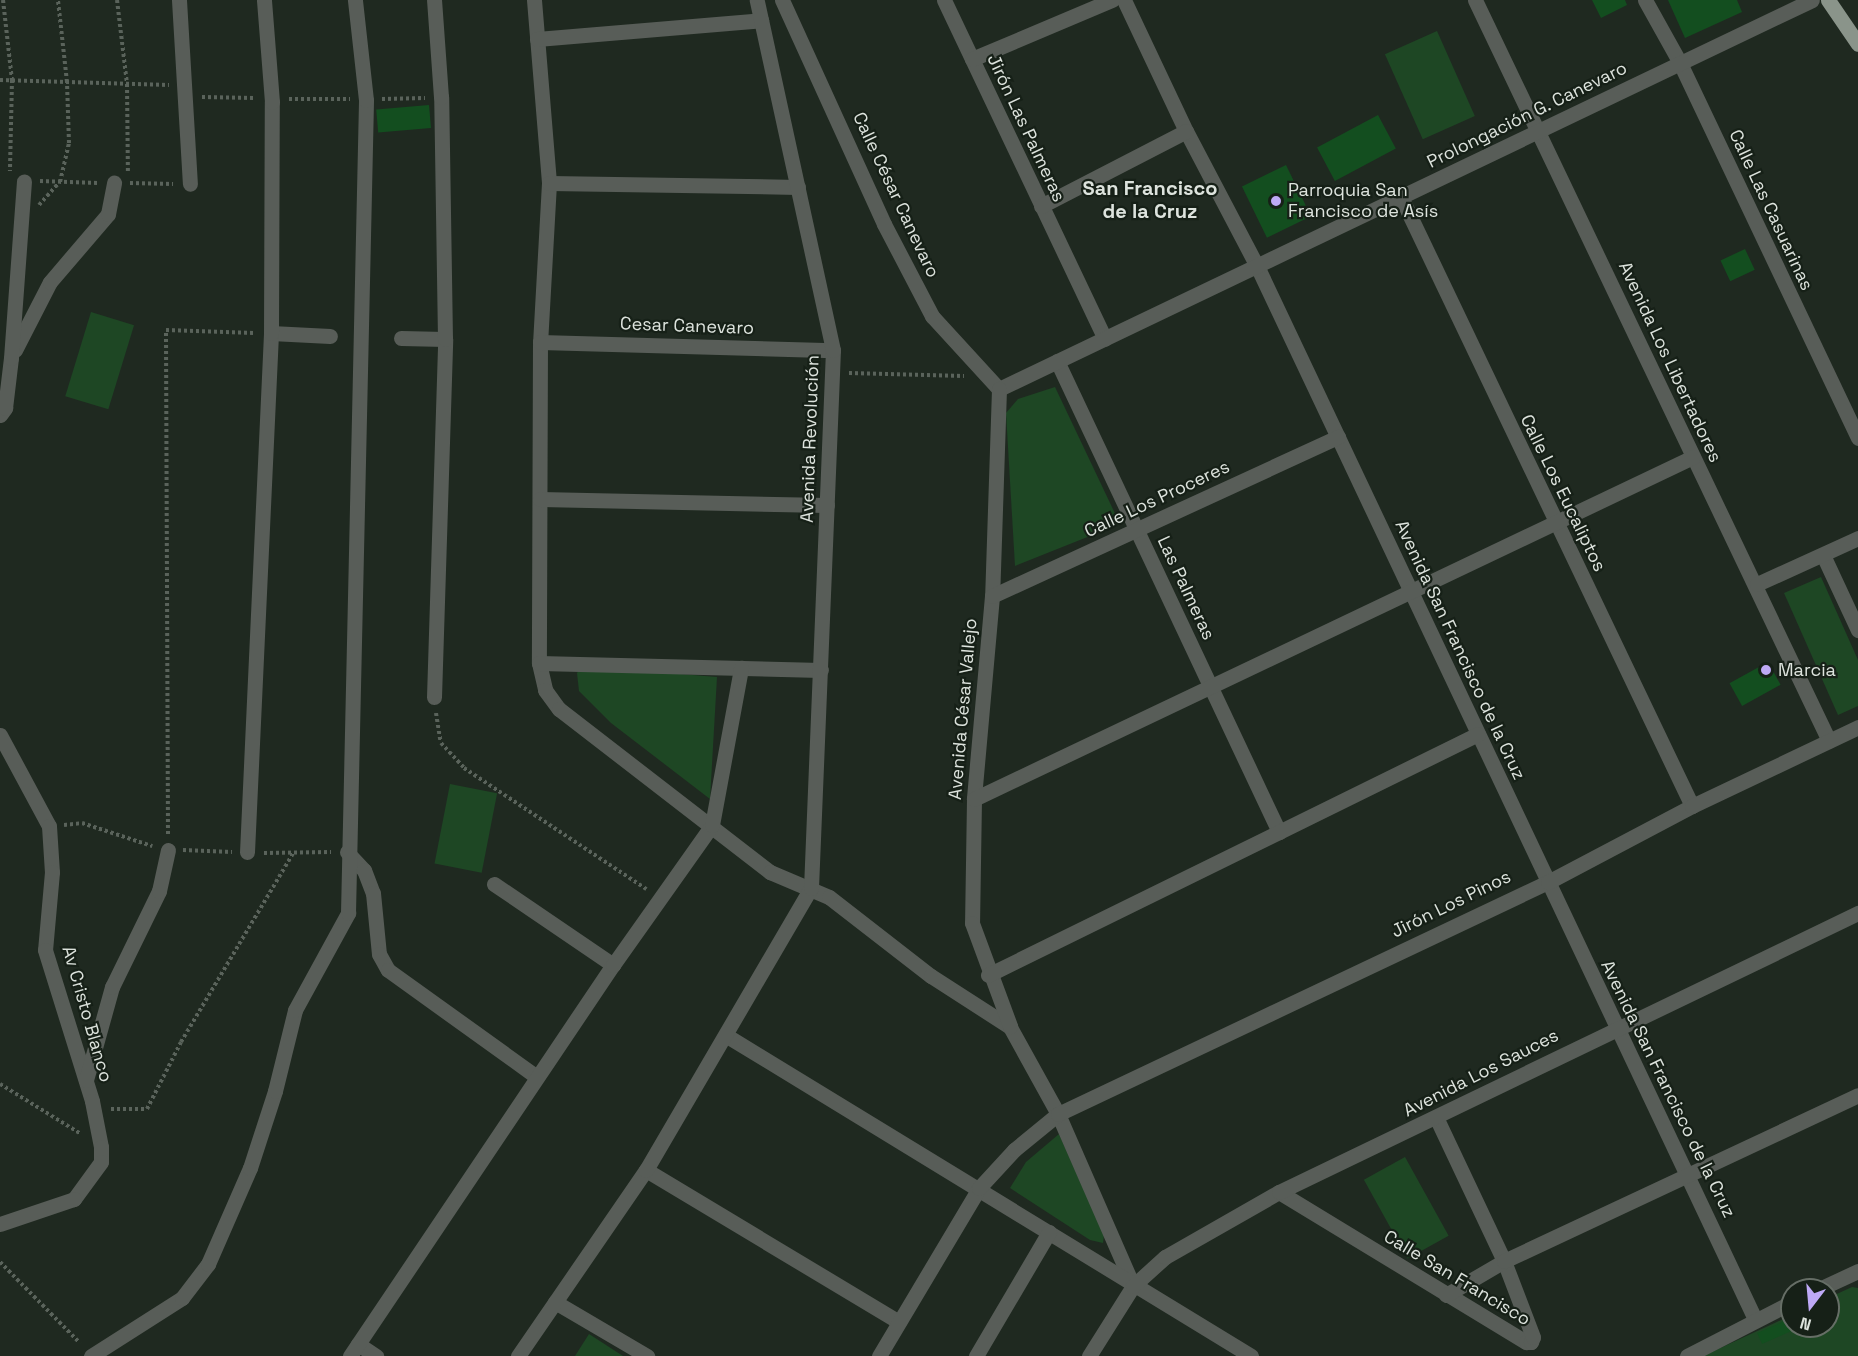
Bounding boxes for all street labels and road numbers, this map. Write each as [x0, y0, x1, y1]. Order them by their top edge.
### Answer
street label: Jirón Las Palmeras [982, 51, 1070, 205]
street label: Prolongación G. Canevaro [1423, 57, 1631, 173]
street label: Calle César Canevaro [848, 109, 944, 281]
street label: Calle Las Casuarinas [1724, 126, 1818, 294]
street label: Avenida Los Libertadores [1614, 258, 1726, 466]
street label: Cesar Canevaro [620, 313, 754, 339]
street label: Avenida Revolución [796, 355, 824, 523]
street label: Calle Los Eucaliptos [1516, 411, 1610, 575]
street label: Calle Los Proceres [1081, 456, 1233, 542]
street label: Avenida San Francisco de la Cruz [1390, 517, 1530, 783]
street label: Las Palmeras [1153, 533, 1219, 643]
street label: Avenida César Vallejo [944, 617, 982, 801]
street label: Jirón Los Pinos [1388, 866, 1514, 942]
street label: Av Cristo Blanco [57, 943, 117, 1085]
street label: Avenida San Francisco de la Cruz [1596, 957, 1740, 1221]
street label: Avenida Los Sauces [1400, 1025, 1562, 1121]
street label: Calle San Francisco [1380, 1226, 1534, 1330]

